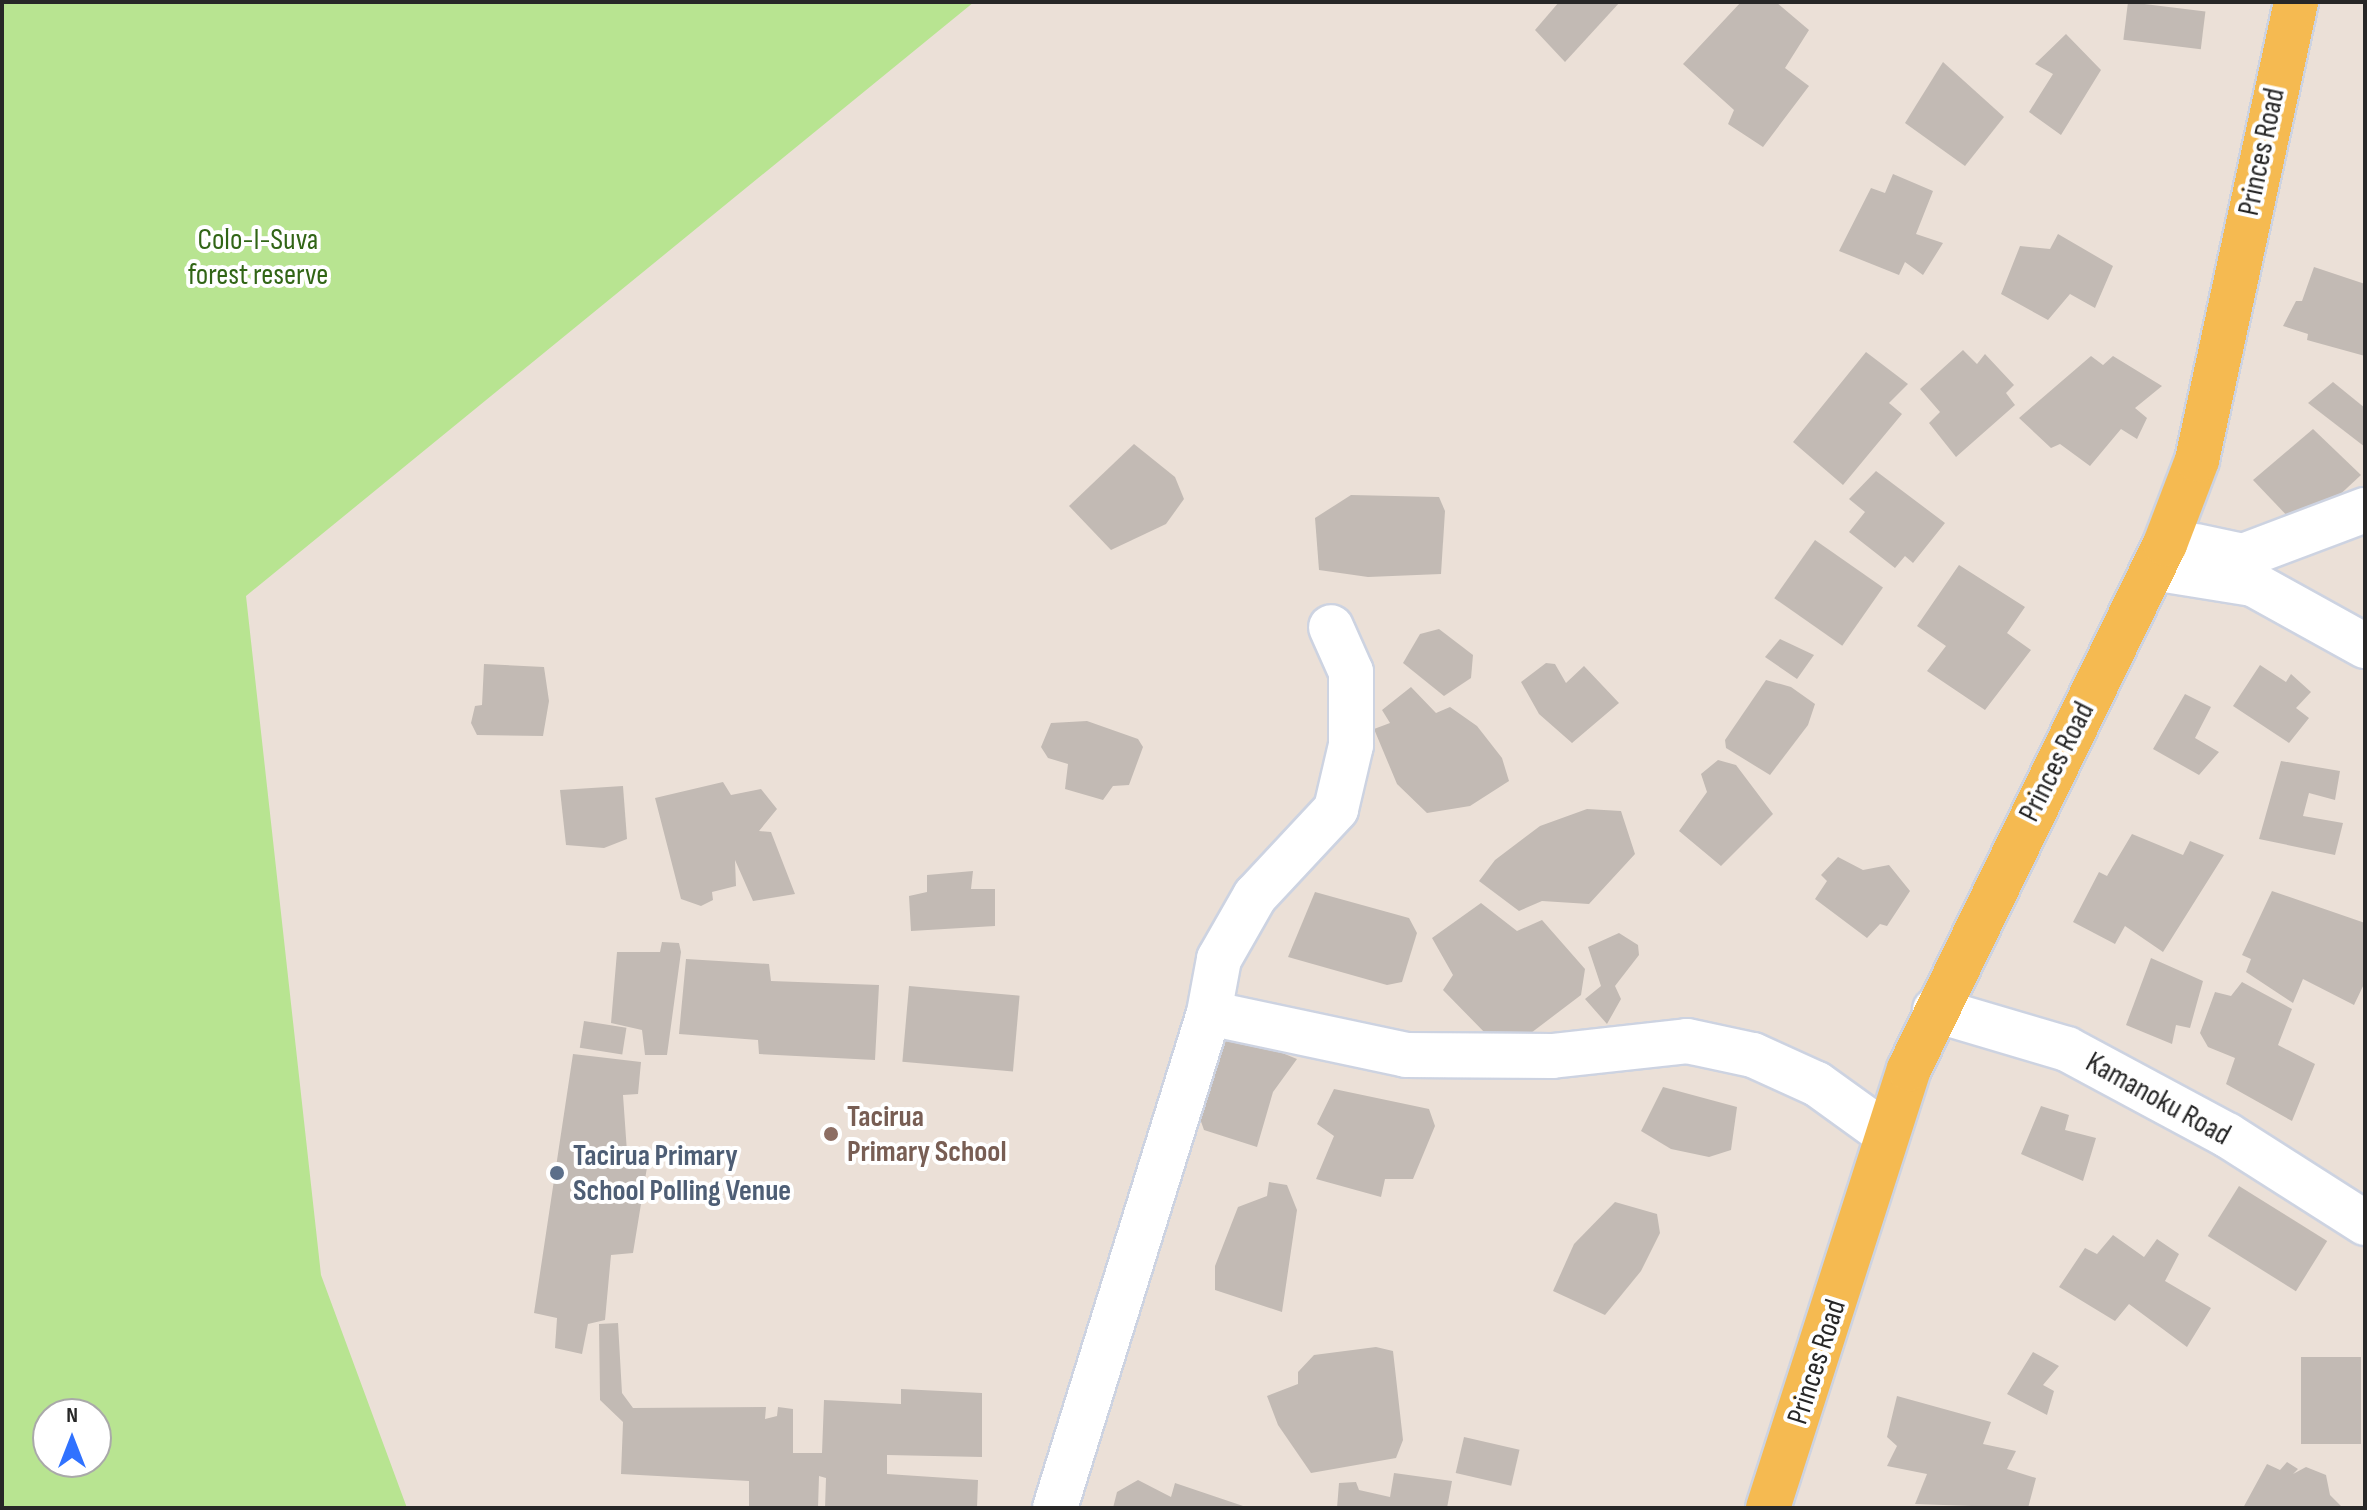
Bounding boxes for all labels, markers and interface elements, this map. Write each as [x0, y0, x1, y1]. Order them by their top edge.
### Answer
street label: Princes Road [2231, 85, 2293, 219]
park label: Colo-I-Suva forest reserve [188, 222, 328, 292]
street label: Princes Road [2012, 696, 2102, 828]
street label: Kamanoku Road [2079, 1045, 2237, 1153]
place label: Tacirua Primary School [847, 1099, 1007, 1170]
marker: Tacirua Primary School [822, 1125, 840, 1143]
place label: Tacirua Primary School Polling Venue [573, 1138, 791, 1208]
marker: Tacirua Primary School Polling Venue [548, 1164, 566, 1182]
street label: Princes Road [1780, 1295, 1854, 1429]
north arrow [32, 1398, 112, 1478]
text: N [66, 1402, 78, 1429]

